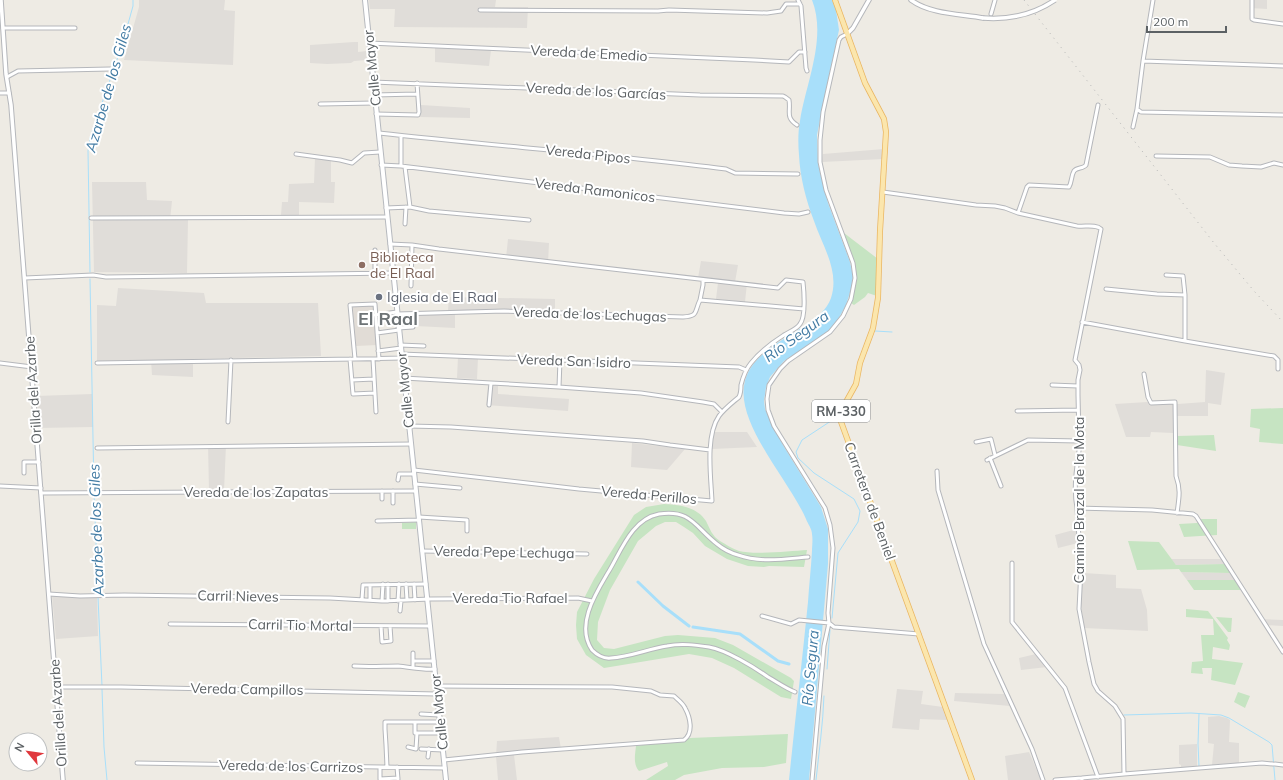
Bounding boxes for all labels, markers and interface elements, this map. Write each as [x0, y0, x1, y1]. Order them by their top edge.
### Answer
scale bar [1147, 8, 1226, 34]
text: 200 m [1153, 14, 1188, 29]
water label: Azarbe de los Giles [80, 22, 135, 155]
street label: Calle Mayor [359, 28, 385, 107]
street label: Vereda de Emedio [530, 41, 648, 65]
street label: Vereda de los Garcías [525, 78, 667, 104]
street label: Vereda Pipos [545, 141, 631, 167]
street label: Vereda Ramonicos [534, 174, 656, 206]
place label: Biblioteca de El Raal [370, 248, 435, 282]
marker: Biblioteca de El Raal [357, 260, 367, 270]
place label: Iglesia de El Raal [387, 288, 497, 306]
marker: Iglesia de El Raal [374, 292, 384, 302]
street label: Vereda de los Lechugas [513, 302, 667, 326]
water label: Río Segura [760, 306, 832, 366]
district label: El Raal [358, 307, 418, 330]
street label: Orilla del Azarbe [20, 336, 46, 444]
street label: Calle Mayor [392, 350, 418, 429]
street label: Vereda San Isidro [517, 350, 631, 372]
road number: RM-330 [812, 400, 870, 422]
street label: Camino Brazal de la Mota [1070, 416, 1088, 584]
street label: Carretera de Beniel [840, 440, 900, 562]
water label: Azarbe de los Giles [84, 463, 108, 598]
street label: Vereda Perillos [600, 482, 698, 508]
street label: Vereda de los Zapatas [184, 483, 328, 501]
street label: Vereda Pepe Lechuga [433, 542, 575, 562]
street label: Carril Nieves [197, 586, 279, 606]
street label: Vereda Tio Rafael [452, 589, 568, 607]
street label: Carril Tio Mortal [248, 615, 352, 635]
water label: Río Segura [797, 629, 823, 707]
street label: Orilla del Azarbe [45, 659, 71, 767]
street label: Calle Mayor [426, 672, 452, 751]
street label: Vereda Campillos [190, 679, 304, 699]
north arrow [8, 732, 48, 772]
text: N [11, 740, 27, 754]
street label: Vereda de los Carrizos [219, 756, 363, 776]

